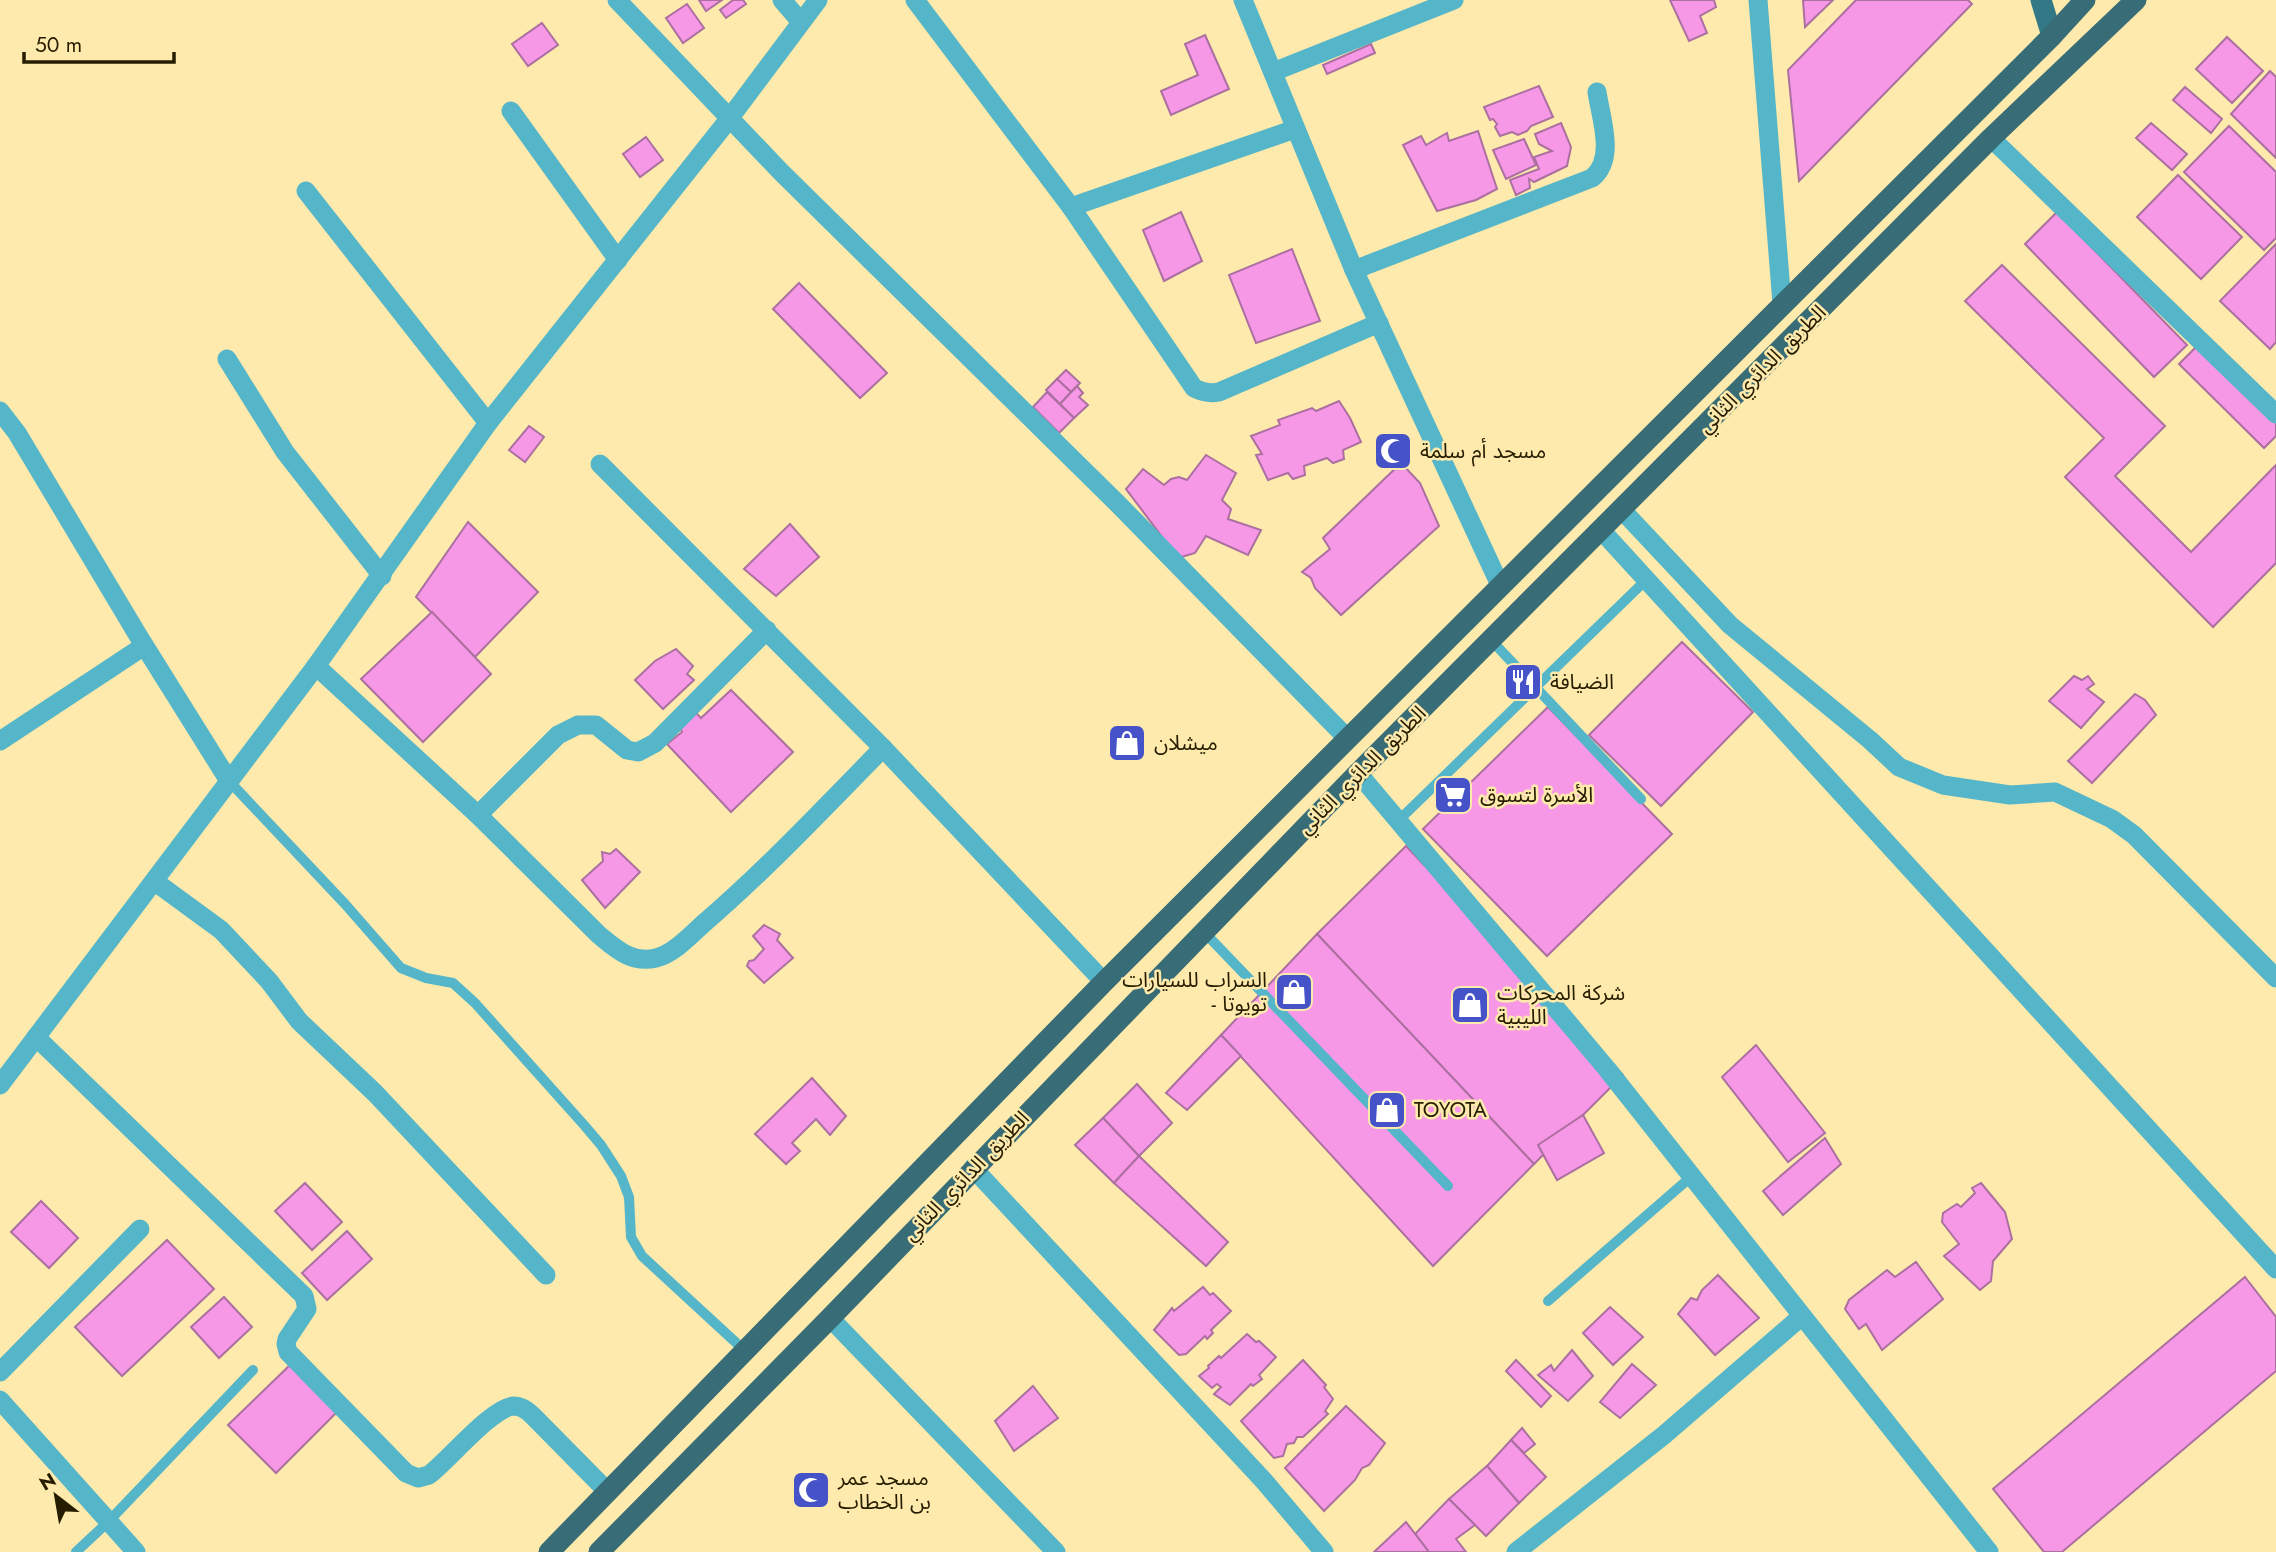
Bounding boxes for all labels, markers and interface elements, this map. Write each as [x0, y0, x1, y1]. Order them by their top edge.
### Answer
scale bar [24, 21, 175, 65]
text: 50 m [35, 30, 82, 60]
street label: الطريق الدائري الثاني [1691, 298, 1834, 441]
mosque icon: مسجد أم سلمة [1372, 430, 1414, 472]
place label: مسجد أم سلمة [1420, 436, 1546, 467]
restaurant icon: الضيافة [1502, 661, 1544, 703]
place label: الضيافة [1550, 667, 1614, 697]
street label: الطريق الدائري الثاني [1291, 699, 1434, 842]
shop icon: ميشلان [1106, 722, 1148, 764]
place label: ميشلان [1154, 728, 1218, 758]
supermarket icon: الأسرة لتسوق [1432, 774, 1474, 816]
place label: الأسرة لتسوق [1480, 780, 1593, 810]
place label: السراب للسيارات - تويوتا [1122, 965, 1267, 1019]
shop icon: السراب للسيارات - تويوتا [1273, 971, 1315, 1013]
place label: شركة المحركات الليبية [1497, 978, 1625, 1032]
shop icon: شركة المحركات الليبية [1449, 984, 1491, 1026]
shop icon: TOYOTA [1366, 1089, 1408, 1131]
place label: TOYOTA [1414, 1095, 1487, 1125]
street label: الطريق الدائري الثاني [896, 1104, 1037, 1249]
north arrow [21, 1461, 91, 1531]
place label: مسجد عمر بن الخطاب [837, 1463, 931, 1517]
text: N [34, 1466, 61, 1497]
mosque icon: مسجد عمر بن الخطاب [790, 1469, 832, 1511]

